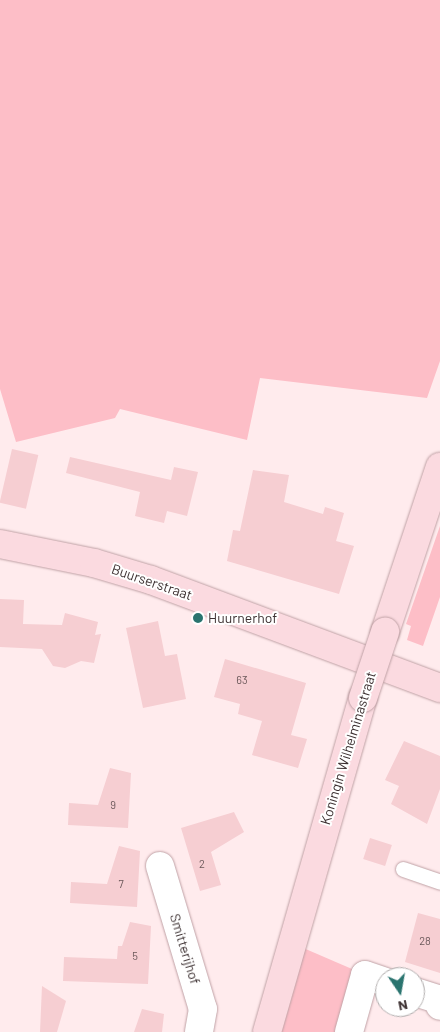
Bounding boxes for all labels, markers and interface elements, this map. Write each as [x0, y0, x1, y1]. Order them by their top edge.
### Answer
street label: Buurserstraat [109, 560, 195, 604]
place label: Huurnerhof [208, 610, 277, 626]
marker: Huurnerhof [192, 612, 204, 624]
street label: Koningin Wilhelminastraat [317, 669, 379, 827]
house number: 63 [236, 673, 248, 687]
house number: 9 [110, 798, 116, 812]
house number: 2 [199, 857, 205, 871]
house number: 7 [118, 877, 124, 891]
street label: Smitterijhof [166, 912, 204, 986]
house number: 28 [419, 934, 431, 948]
house number: 5 [132, 949, 138, 963]
north arrow [375, 967, 425, 1017]
text: N [397, 997, 409, 1015]

